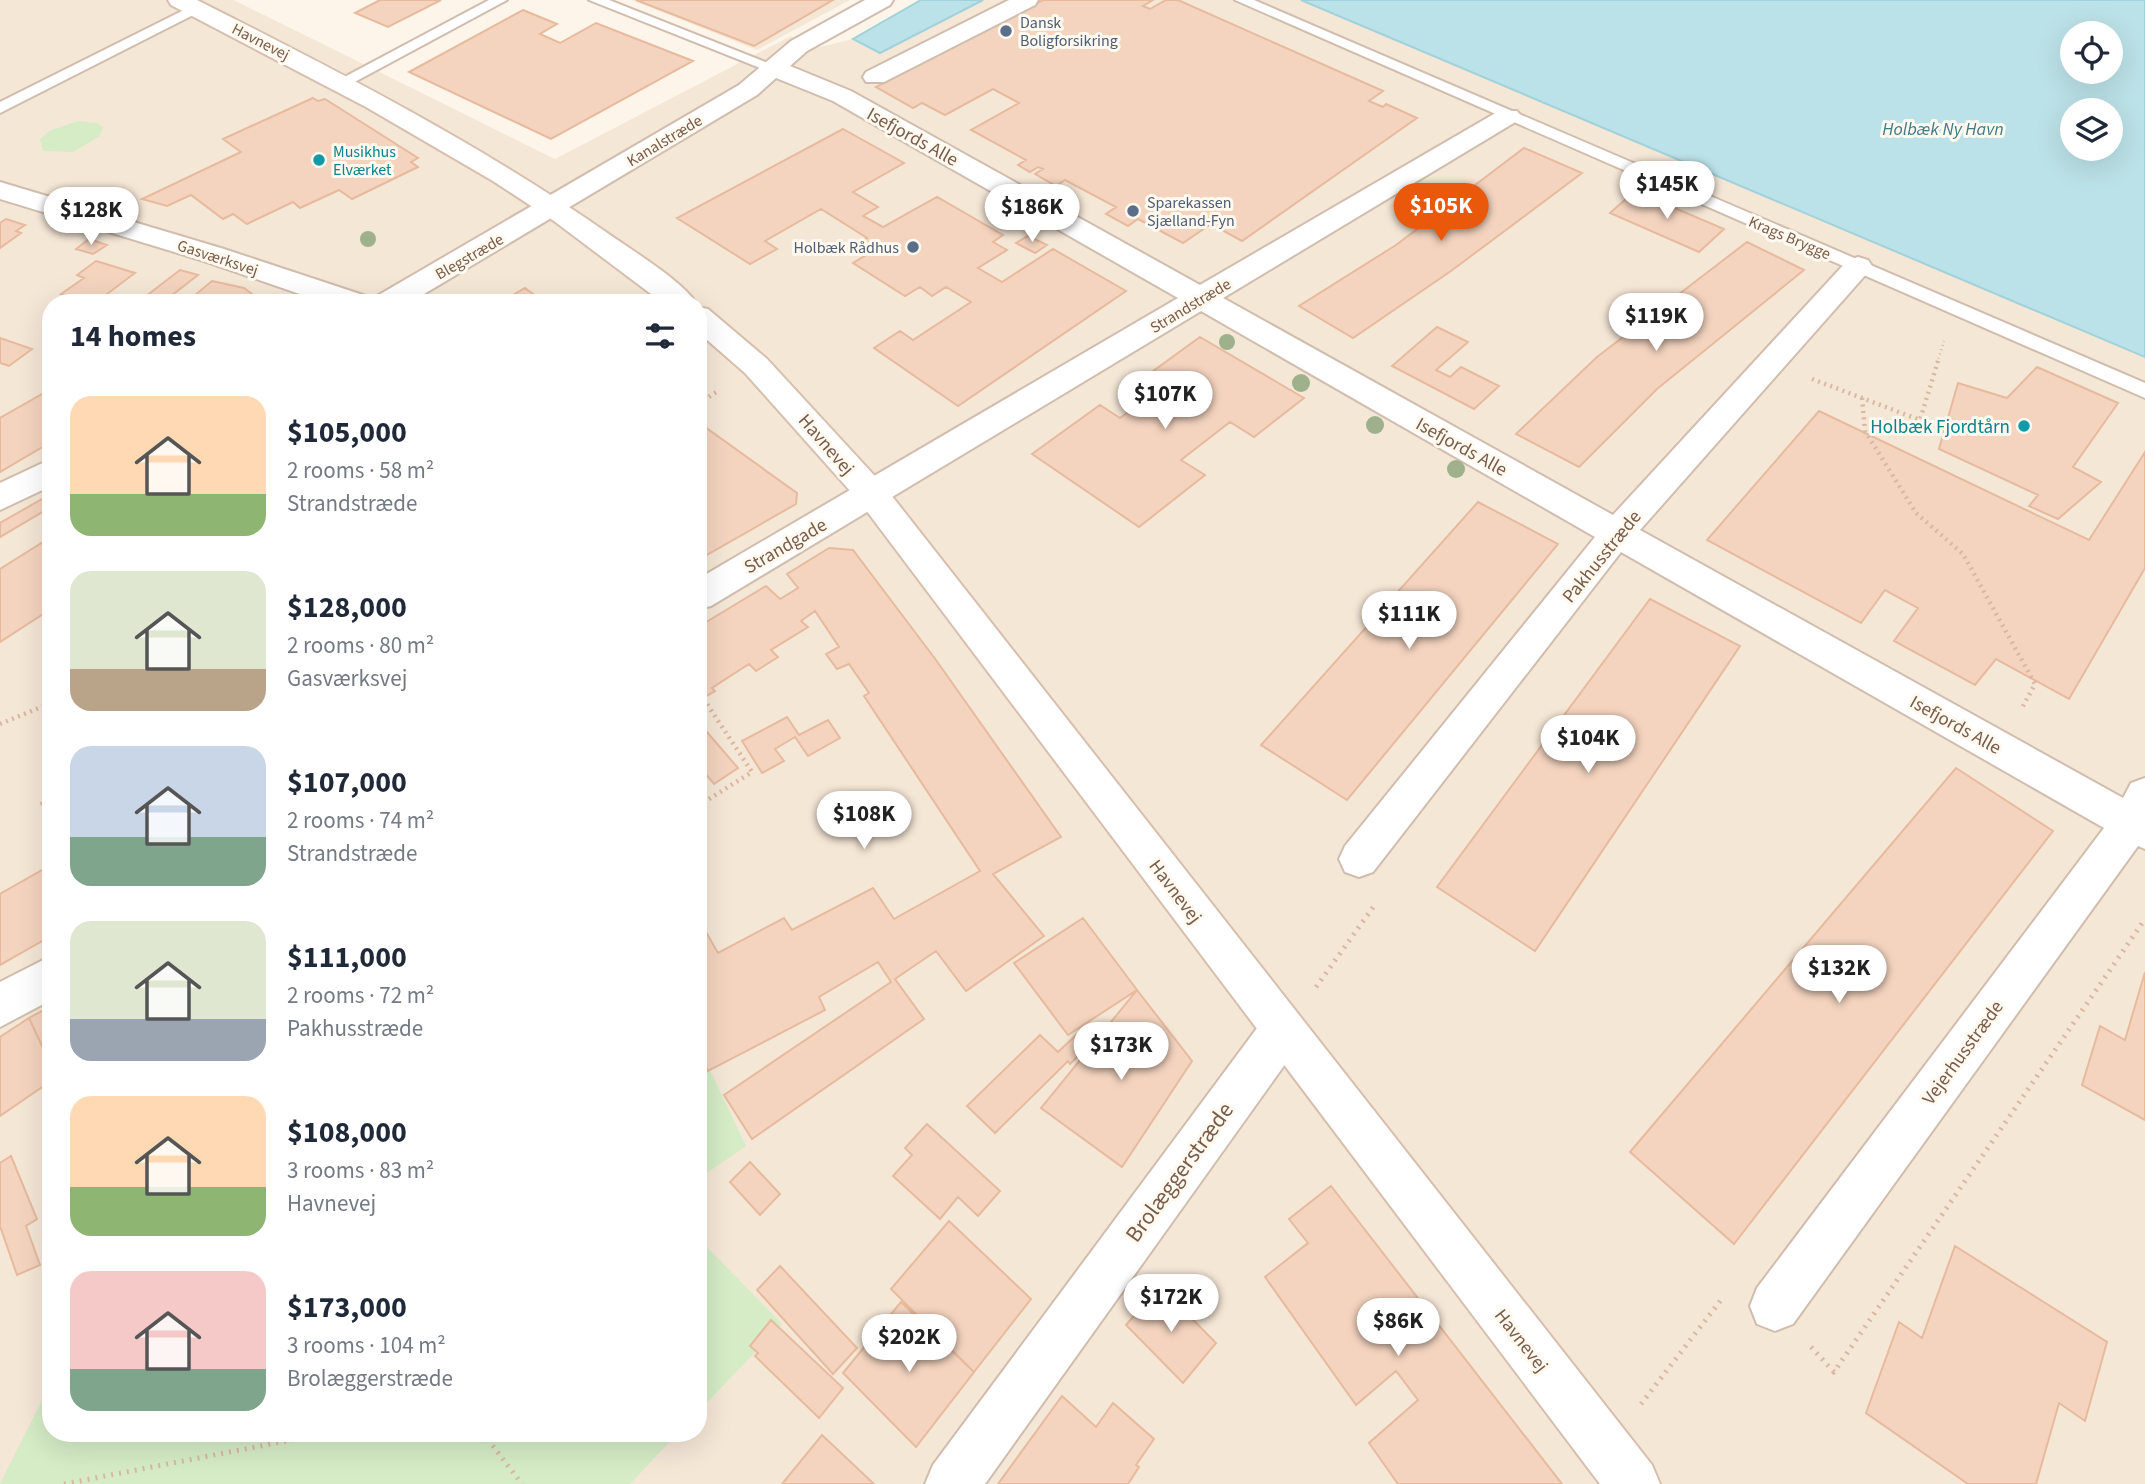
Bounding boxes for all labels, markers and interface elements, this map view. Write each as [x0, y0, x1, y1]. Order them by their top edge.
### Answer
place label: Dansk Boligforsikring [1020, 12, 1118, 52]
street label: Havnevej [228, 18, 293, 66]
map controls [2060, 21, 2123, 161]
button: locate [2060, 21, 2123, 84]
marker: Dansk Boligforsikring [998, 23, 1014, 39]
button: layers [2060, 98, 2123, 161]
street label: Isefjords Alle [862, 101, 963, 174]
street label: Kanalstræde [623, 110, 706, 172]
water label: Holbæk Ny Havn [1882, 117, 2004, 142]
place label: Musikhus Elværket [333, 141, 396, 181]
marker: Musikhus Elværket [311, 152, 327, 168]
pin: $145K [1618, 162, 1716, 221]
text: $145K [1636, 167, 1698, 200]
pin: $186K [983, 184, 1081, 244]
pin: $105K [1392, 184, 1490, 243]
pin: $128K [42, 188, 140, 247]
text: $105K [1410, 189, 1472, 222]
text: $186K [1001, 190, 1063, 223]
place label: Sparekassen Sjælland-Fyn [1147, 192, 1235, 232]
text: $128K [60, 193, 122, 226]
marker: Sparekassen Sjælland-Fyn [1125, 203, 1141, 219]
street label: Krags Brygge [1745, 211, 1834, 265]
street label: Blegstræde [431, 228, 508, 285]
street label: Gasværksvej [174, 235, 261, 281]
place label: Holbæk Rådhus [794, 237, 899, 259]
marker: Holbæk Rådhus [905, 239, 921, 255]
street label: Strandstræde [1146, 273, 1235, 339]
pin: $119K [1607, 294, 1705, 353]
text: $119K [1625, 299, 1687, 332]
text: 14 homes [70, 315, 196, 358]
icon: filters [641, 317, 679, 355]
pin: $107K [1116, 372, 1214, 431]
text: $107K [1134, 377, 1196, 410]
street label: Havnevej [792, 408, 860, 482]
text: $105,000 [287, 411, 407, 454]
street label: Isefjords Alle [1411, 411, 1512, 484]
place label: Holbæk Fjordtårn [1870, 414, 2010, 441]
marker: Holbæk Fjordtårn [2016, 418, 2032, 434]
icon: home [126, 424, 210, 508]
text: 2 rooms · 58 m² [287, 454, 434, 487]
text: Strandstræde [287, 487, 417, 520]
street label: Pakhusstræde [1556, 505, 1648, 609]
street label: Strandgade [739, 512, 832, 581]
text: $128,000 [287, 586, 407, 629]
pin: $111K [1360, 592, 1458, 651]
text: $111K [1378, 597, 1440, 630]
icon: home [126, 599, 210, 683]
text: 2 rooms · 80 m² [287, 629, 434, 662]
text: Gasværksvej [287, 662, 407, 695]
street label: Isefjords Alle [1905, 689, 2006, 762]
pin: $104K [1539, 716, 1637, 775]
text: $104K [1557, 721, 1619, 754]
text: $107,000 [287, 761, 407, 804]
icon: home [126, 774, 210, 858]
pin: $108K [815, 792, 913, 851]
text: $108K [833, 797, 895, 830]
text: 2 rooms · 74 m² [287, 804, 434, 837]
text: Strandstræde [287, 837, 417, 870]
street label: Havnevej [1142, 854, 1208, 929]
text: $111,000 [287, 936, 407, 979]
pin: $132K [1790, 946, 1888, 1005]
icon: home [126, 949, 210, 1033]
text: $132K [1808, 951, 1870, 984]
text: 2 rooms · 72 m² [287, 979, 434, 1012]
street label: Vejerhusstræde [1916, 995, 2010, 1111]
text: Pakhusstræde [287, 1012, 423, 1045]
pin: $173K [1072, 1023, 1170, 1082]
text: $173K [1090, 1028, 1152, 1061]
street label: Brolæggerstræde [1117, 1095, 1242, 1249]
text: $108,000 [287, 1111, 407, 1154]
icon: home [126, 1124, 210, 1208]
text: 3 rooms · 83 m² [287, 1154, 434, 1187]
text: Havnevej [287, 1187, 376, 1220]
pin: $172K [1122, 1274, 1220, 1334]
text: $172K [1140, 1280, 1202, 1313]
text: $173,000 [287, 1286, 407, 1329]
pin: $86K [1357, 1298, 1439, 1358]
icon: home [126, 1299, 210, 1383]
text: $86K [1373, 1304, 1423, 1337]
street label: Havnevej [1487, 1304, 1554, 1378]
pin: $202K [860, 1314, 958, 1374]
text: $202K [878, 1320, 940, 1353]
text: 3 rooms · 104 m² [287, 1329, 446, 1362]
text: Brolæggerstræde [287, 1362, 453, 1395]

